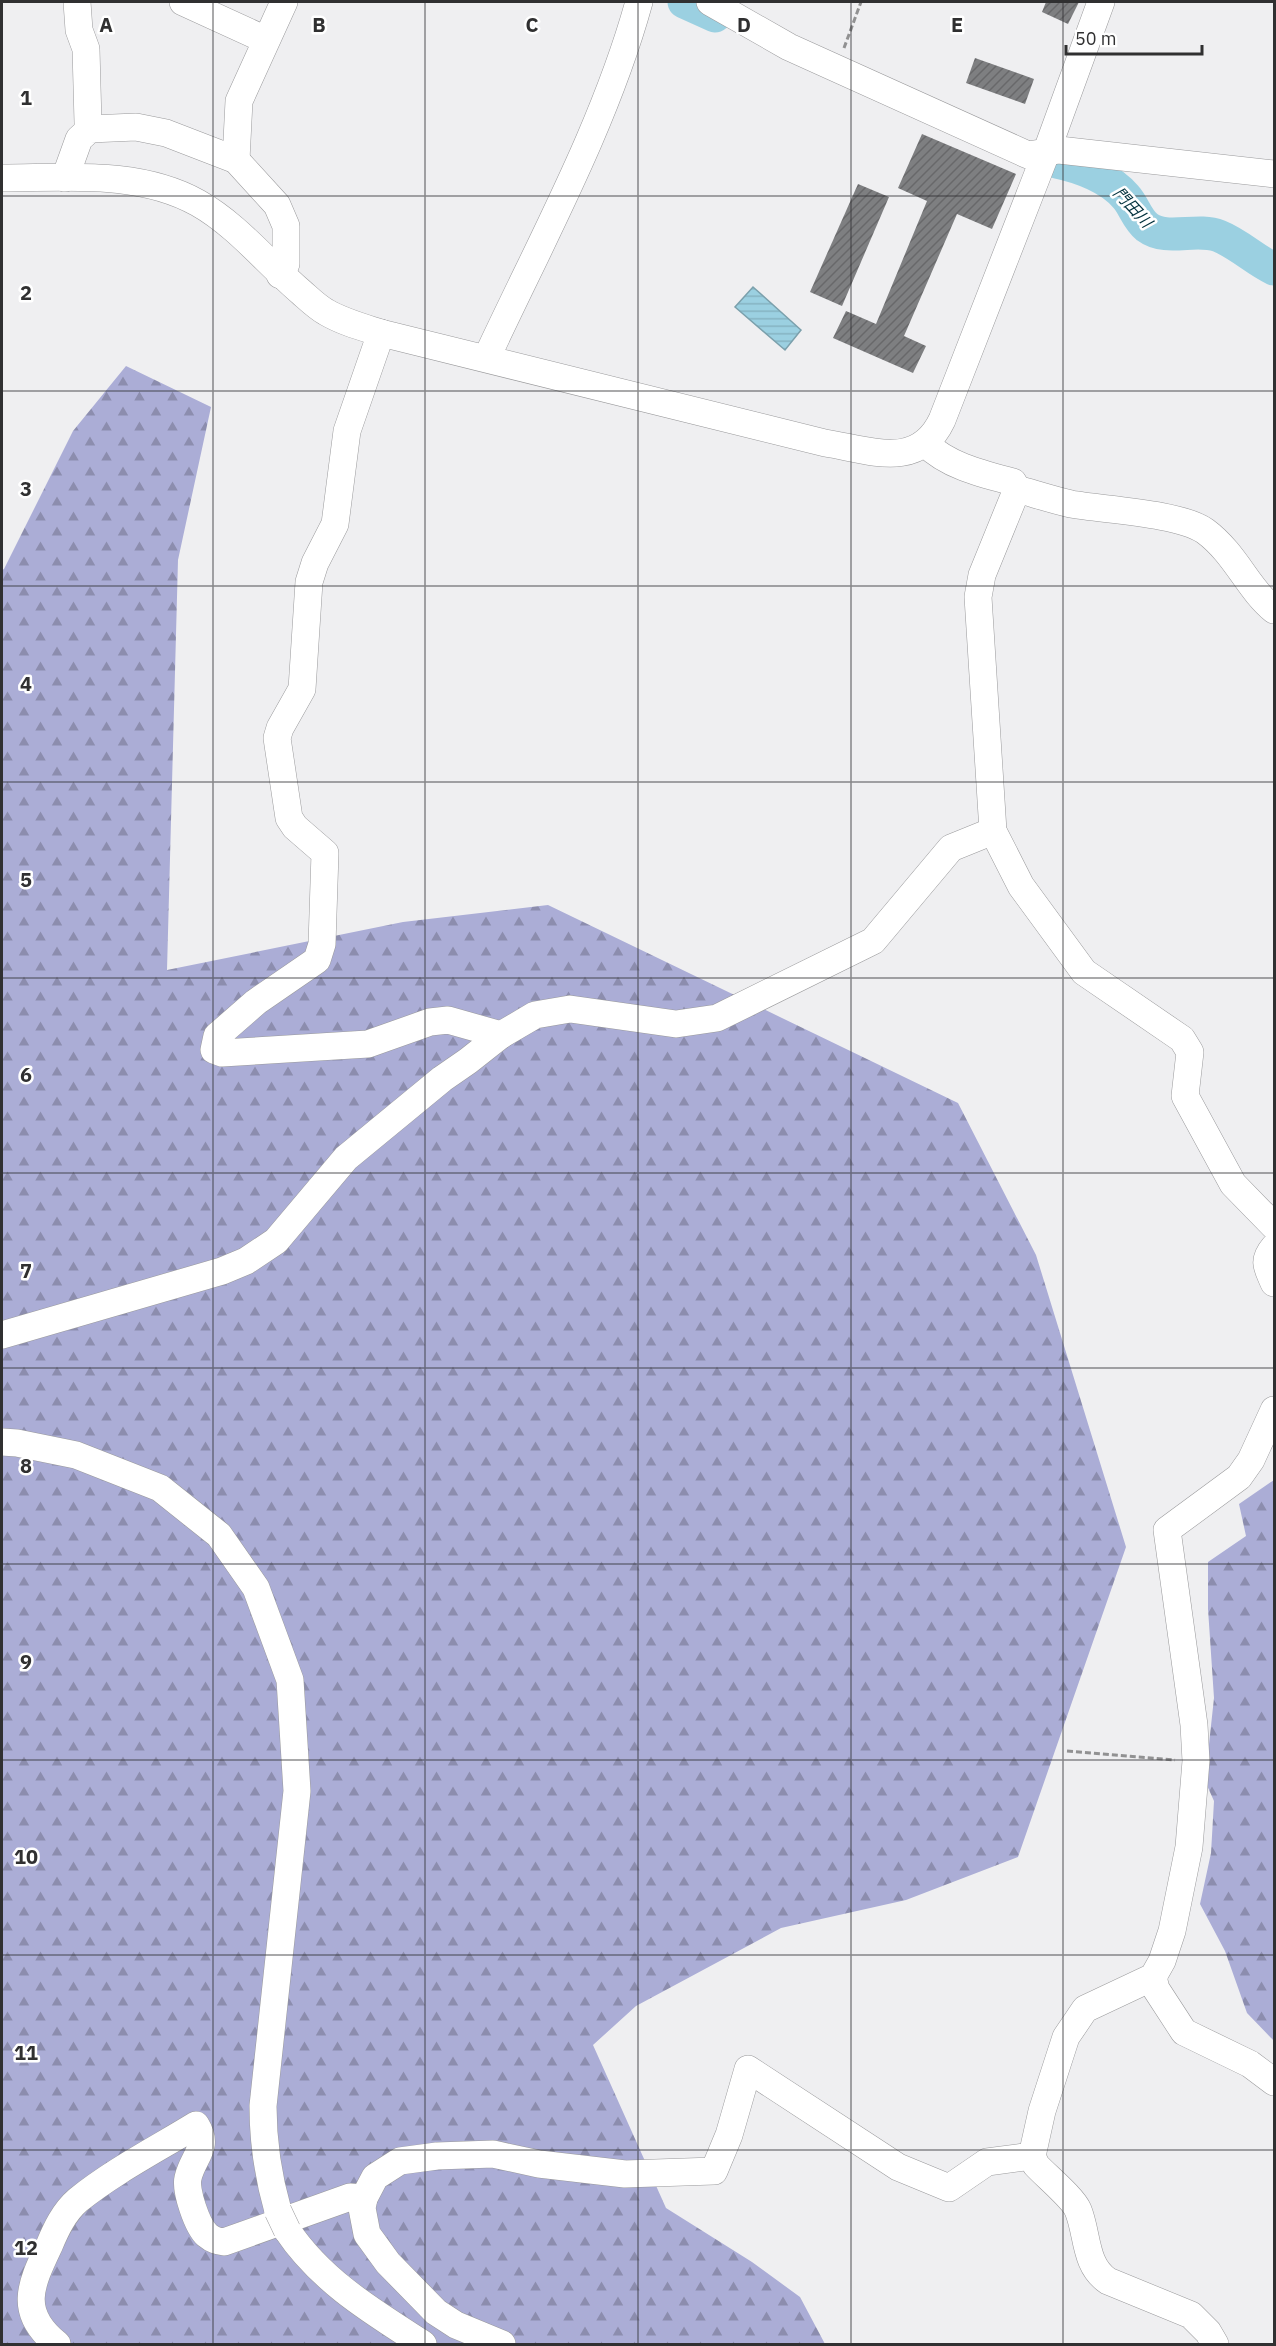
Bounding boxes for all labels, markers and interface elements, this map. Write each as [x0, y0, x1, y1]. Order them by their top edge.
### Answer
text: A [99, 11, 113, 38]
text: B [312, 11, 326, 38]
text: C [525, 11, 539, 38]
text: D [737, 11, 751, 38]
text: E [951, 11, 963, 38]
scale bar [1066, 18, 1202, 56]
text: 50 m [1075, 27, 1117, 50]
text: 1 [20, 84, 32, 111]
water label: 門田川 [1109, 183, 1158, 233]
text: 2 [20, 279, 32, 306]
text: 3 [20, 475, 32, 502]
text: 4 [20, 670, 32, 697]
text: 5 [20, 866, 32, 893]
text: 6 [20, 1061, 32, 1088]
text: 7 [20, 1257, 32, 1284]
text: 8 [20, 1452, 32, 1479]
text: 9 [20, 1648, 32, 1675]
text: 10 [14, 1843, 38, 1870]
text: 11 [14, 2039, 38, 2066]
text: 12 [14, 2234, 38, 2261]

